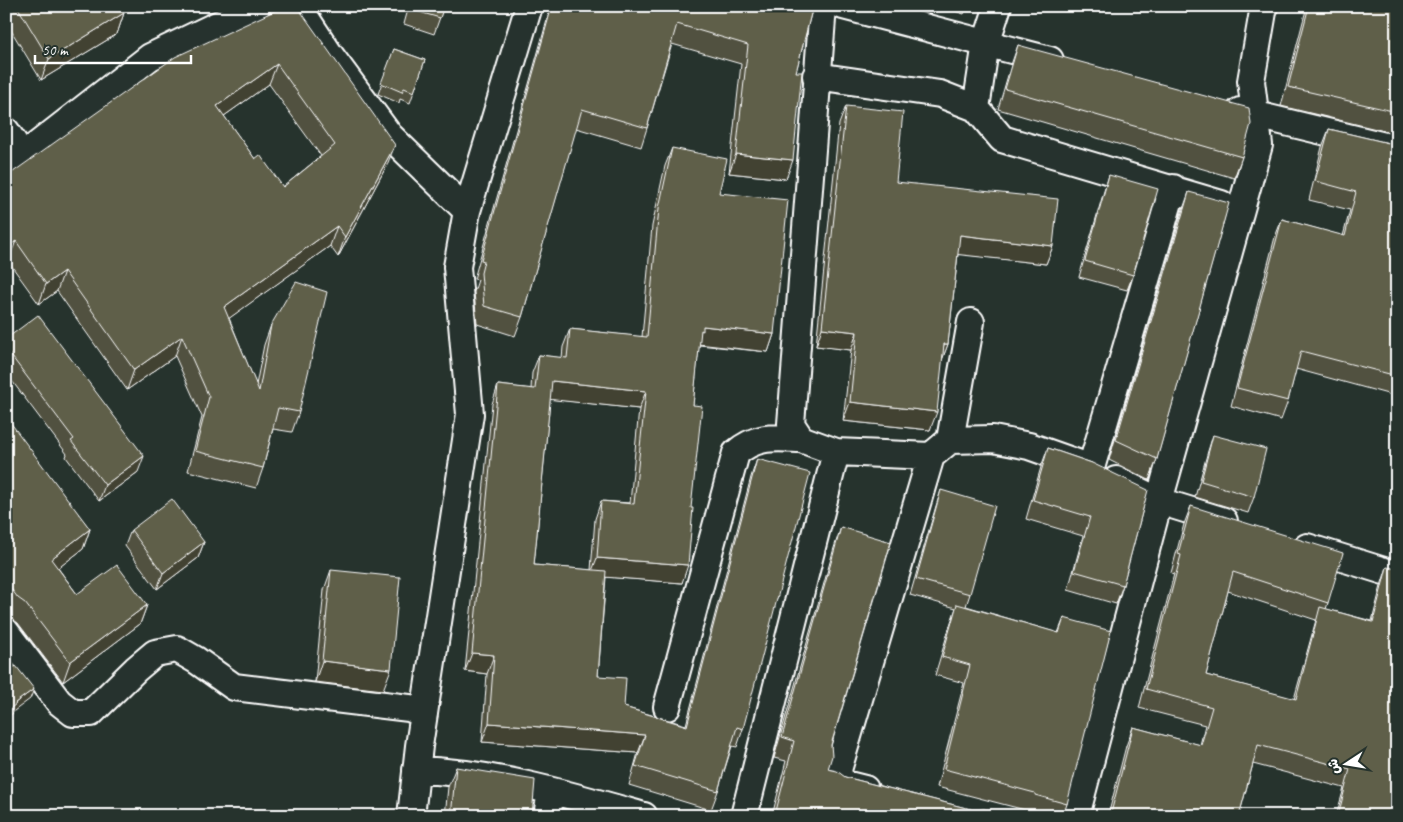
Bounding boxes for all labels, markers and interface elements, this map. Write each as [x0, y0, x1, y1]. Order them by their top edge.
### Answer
scale bar [35, 32, 191, 64]
text: 50 m [42, 41, 69, 60]
north arrow [1320, 740, 1370, 790]
text: ش [1324, 757, 1344, 776]

